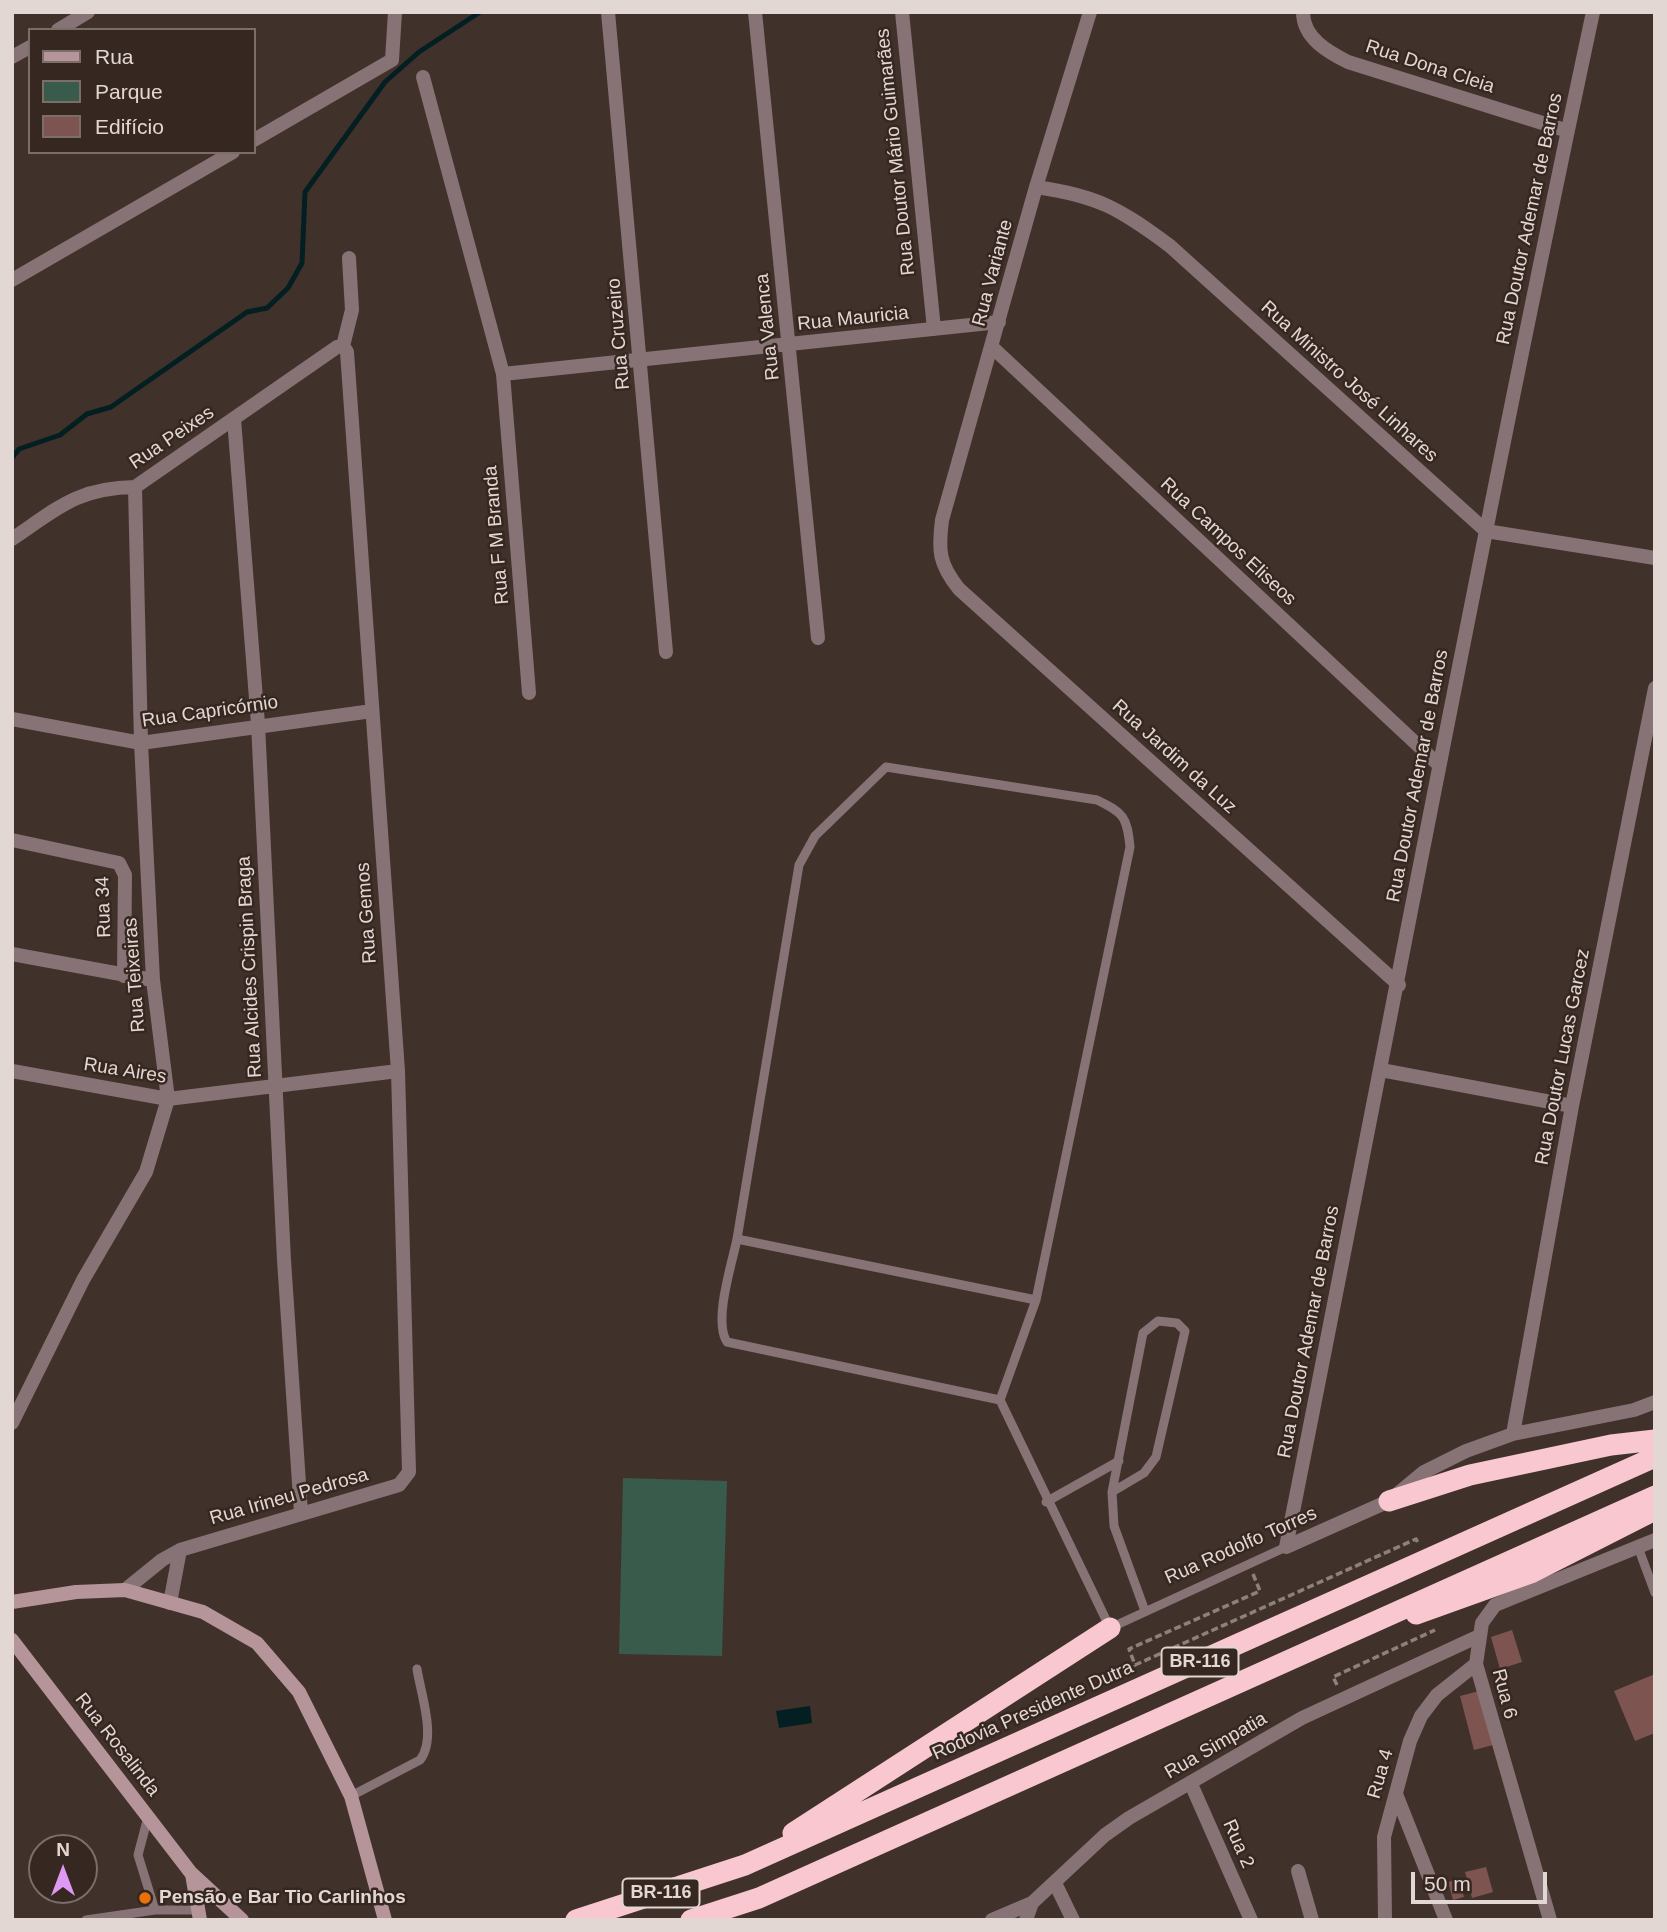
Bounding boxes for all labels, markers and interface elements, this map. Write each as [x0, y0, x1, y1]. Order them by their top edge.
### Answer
street label: Rua Doutor Mário Guimarães [872, 27, 920, 277]
legend [28, 28, 256, 154]
street label: Rua Dona Cleia [1363, 35, 1497, 99]
text: Rua [95, 45, 134, 68]
text: Parque [95, 80, 163, 103]
street label: Rua Doutor Ademar de Barros [1492, 91, 1568, 347]
text: Edifício [95, 115, 164, 138]
street label: Rua Variante [968, 217, 1018, 329]
street label: Rua Valenca [751, 272, 785, 382]
street label: Rua Cruzeiro [603, 277, 635, 391]
street label: Rua Ministro José Linhares [1256, 297, 1442, 467]
street label: Rua Mauricia [796, 302, 910, 336]
street label: Rua Peixes [125, 401, 219, 475]
street label: Rua F M Branda [480, 465, 514, 605]
street label: Rua Campos Eliseos [1155, 473, 1301, 611]
street label: Rua Doutor Ademar de Barros [1382, 648, 1454, 904]
street label: Rua Capricórnio [140, 691, 280, 733]
street label: Rua Jardim da Luz [1107, 695, 1241, 819]
street label: Rua Alcides Crispin Braga [233, 856, 267, 1078]
street label: Rua Gemos [352, 862, 382, 964]
street label: Rua 34 [92, 876, 116, 938]
street label: Rua Teixeiras [120, 917, 150, 1033]
street label: Rua Doutor Lucas Garcez [1531, 947, 1595, 1167]
street label: Rua Aires [82, 1053, 168, 1089]
street label: Rua Doutor Ademar de Barros [1273, 1204, 1345, 1460]
street label: Rua Irineu Pedrosa [207, 1463, 371, 1531]
street label: Rua Rodolfo Torres [1162, 1502, 1320, 1590]
road number: BR-116 [1162, 1647, 1238, 1676]
street label: Rodovia Presidente Dutra [929, 1656, 1137, 1766]
street label: Rua 6 [1486, 1667, 1522, 1721]
street label: Rua Rosalinda [70, 1689, 164, 1801]
street label: Rua Simpatia [1161, 1708, 1271, 1784]
street label: Rua 4 [1363, 1746, 1399, 1802]
street label: Rua 2 [1217, 1816, 1259, 1872]
north arrow [28, 1834, 98, 1904]
text: N [56, 1839, 70, 1860]
scale bar [1415, 1858, 1552, 1902]
text: 50 m [1424, 1872, 1471, 1895]
road number: BR-116 [622, 1879, 700, 1908]
place label: Pensão e Bar Tio Carlinhos [159, 1887, 406, 1909]
marker: Pensão e Bar Tio Carlinhos [137, 1890, 153, 1906]

